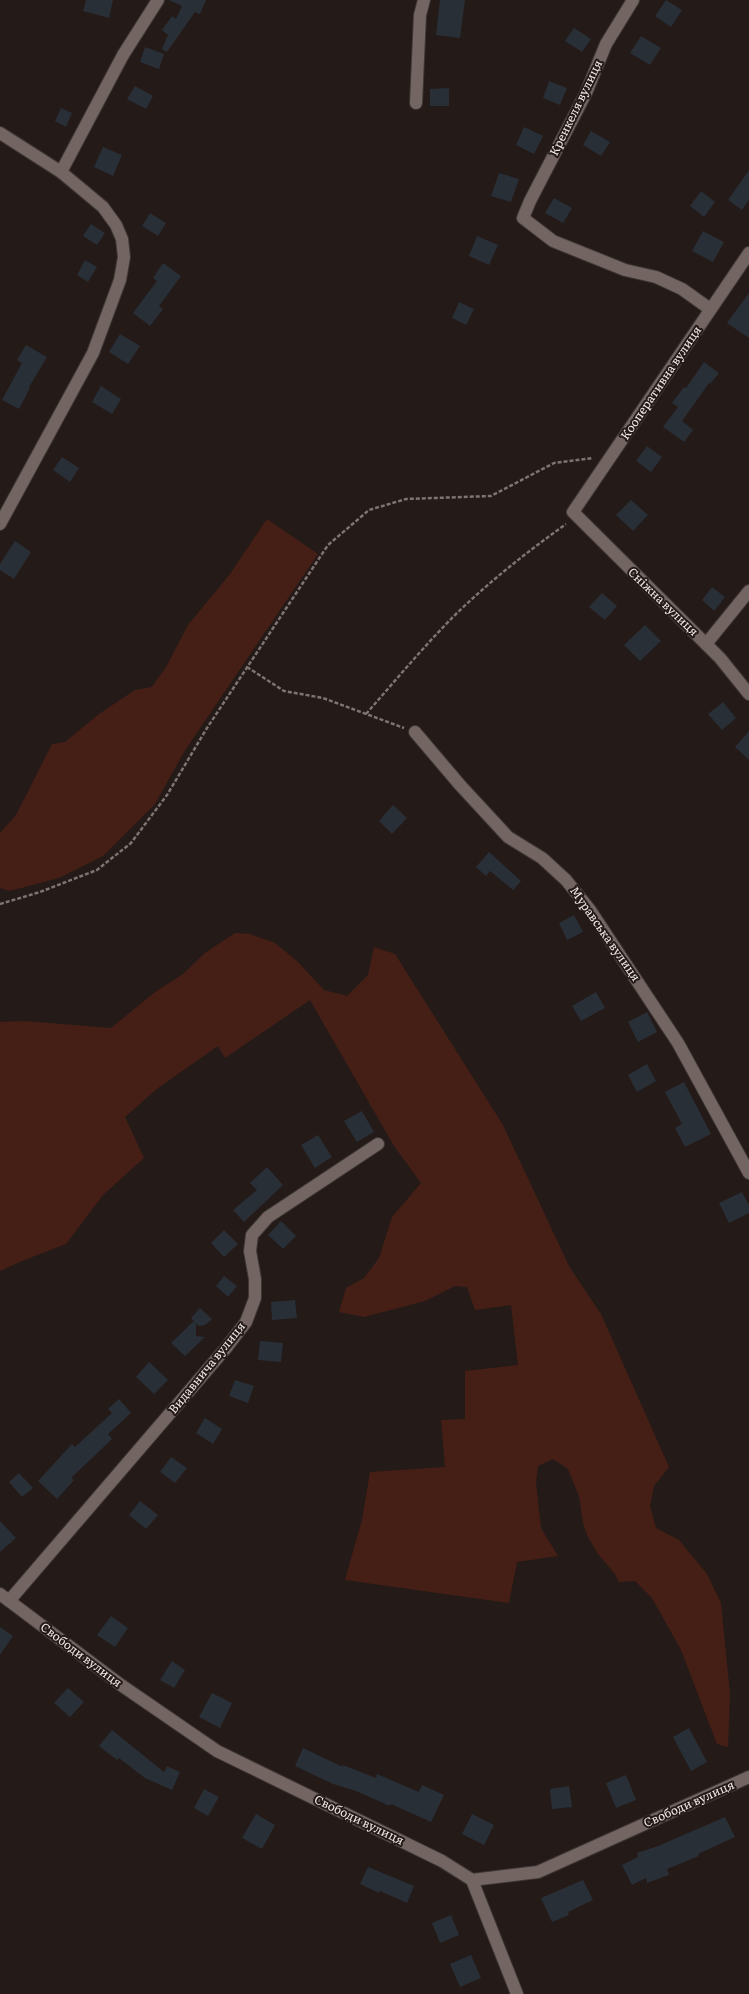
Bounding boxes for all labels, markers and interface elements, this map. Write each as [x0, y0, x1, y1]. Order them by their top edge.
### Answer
street label: Кренкеля вулиця [544, 57, 606, 159]
street label: Кооперативна вулиця [615, 322, 705, 443]
street label: Сніжна вулиця [624, 563, 703, 640]
street label: Муравська вулиця [566, 882, 645, 985]
street label: Видавнича вулиця [164, 1318, 249, 1417]
street label: Свободи вулиця [37, 1618, 126, 1691]
street label: Свободи вулиця [640, 1775, 737, 1831]
street label: Свободи вулиця [312, 1790, 407, 1849]

